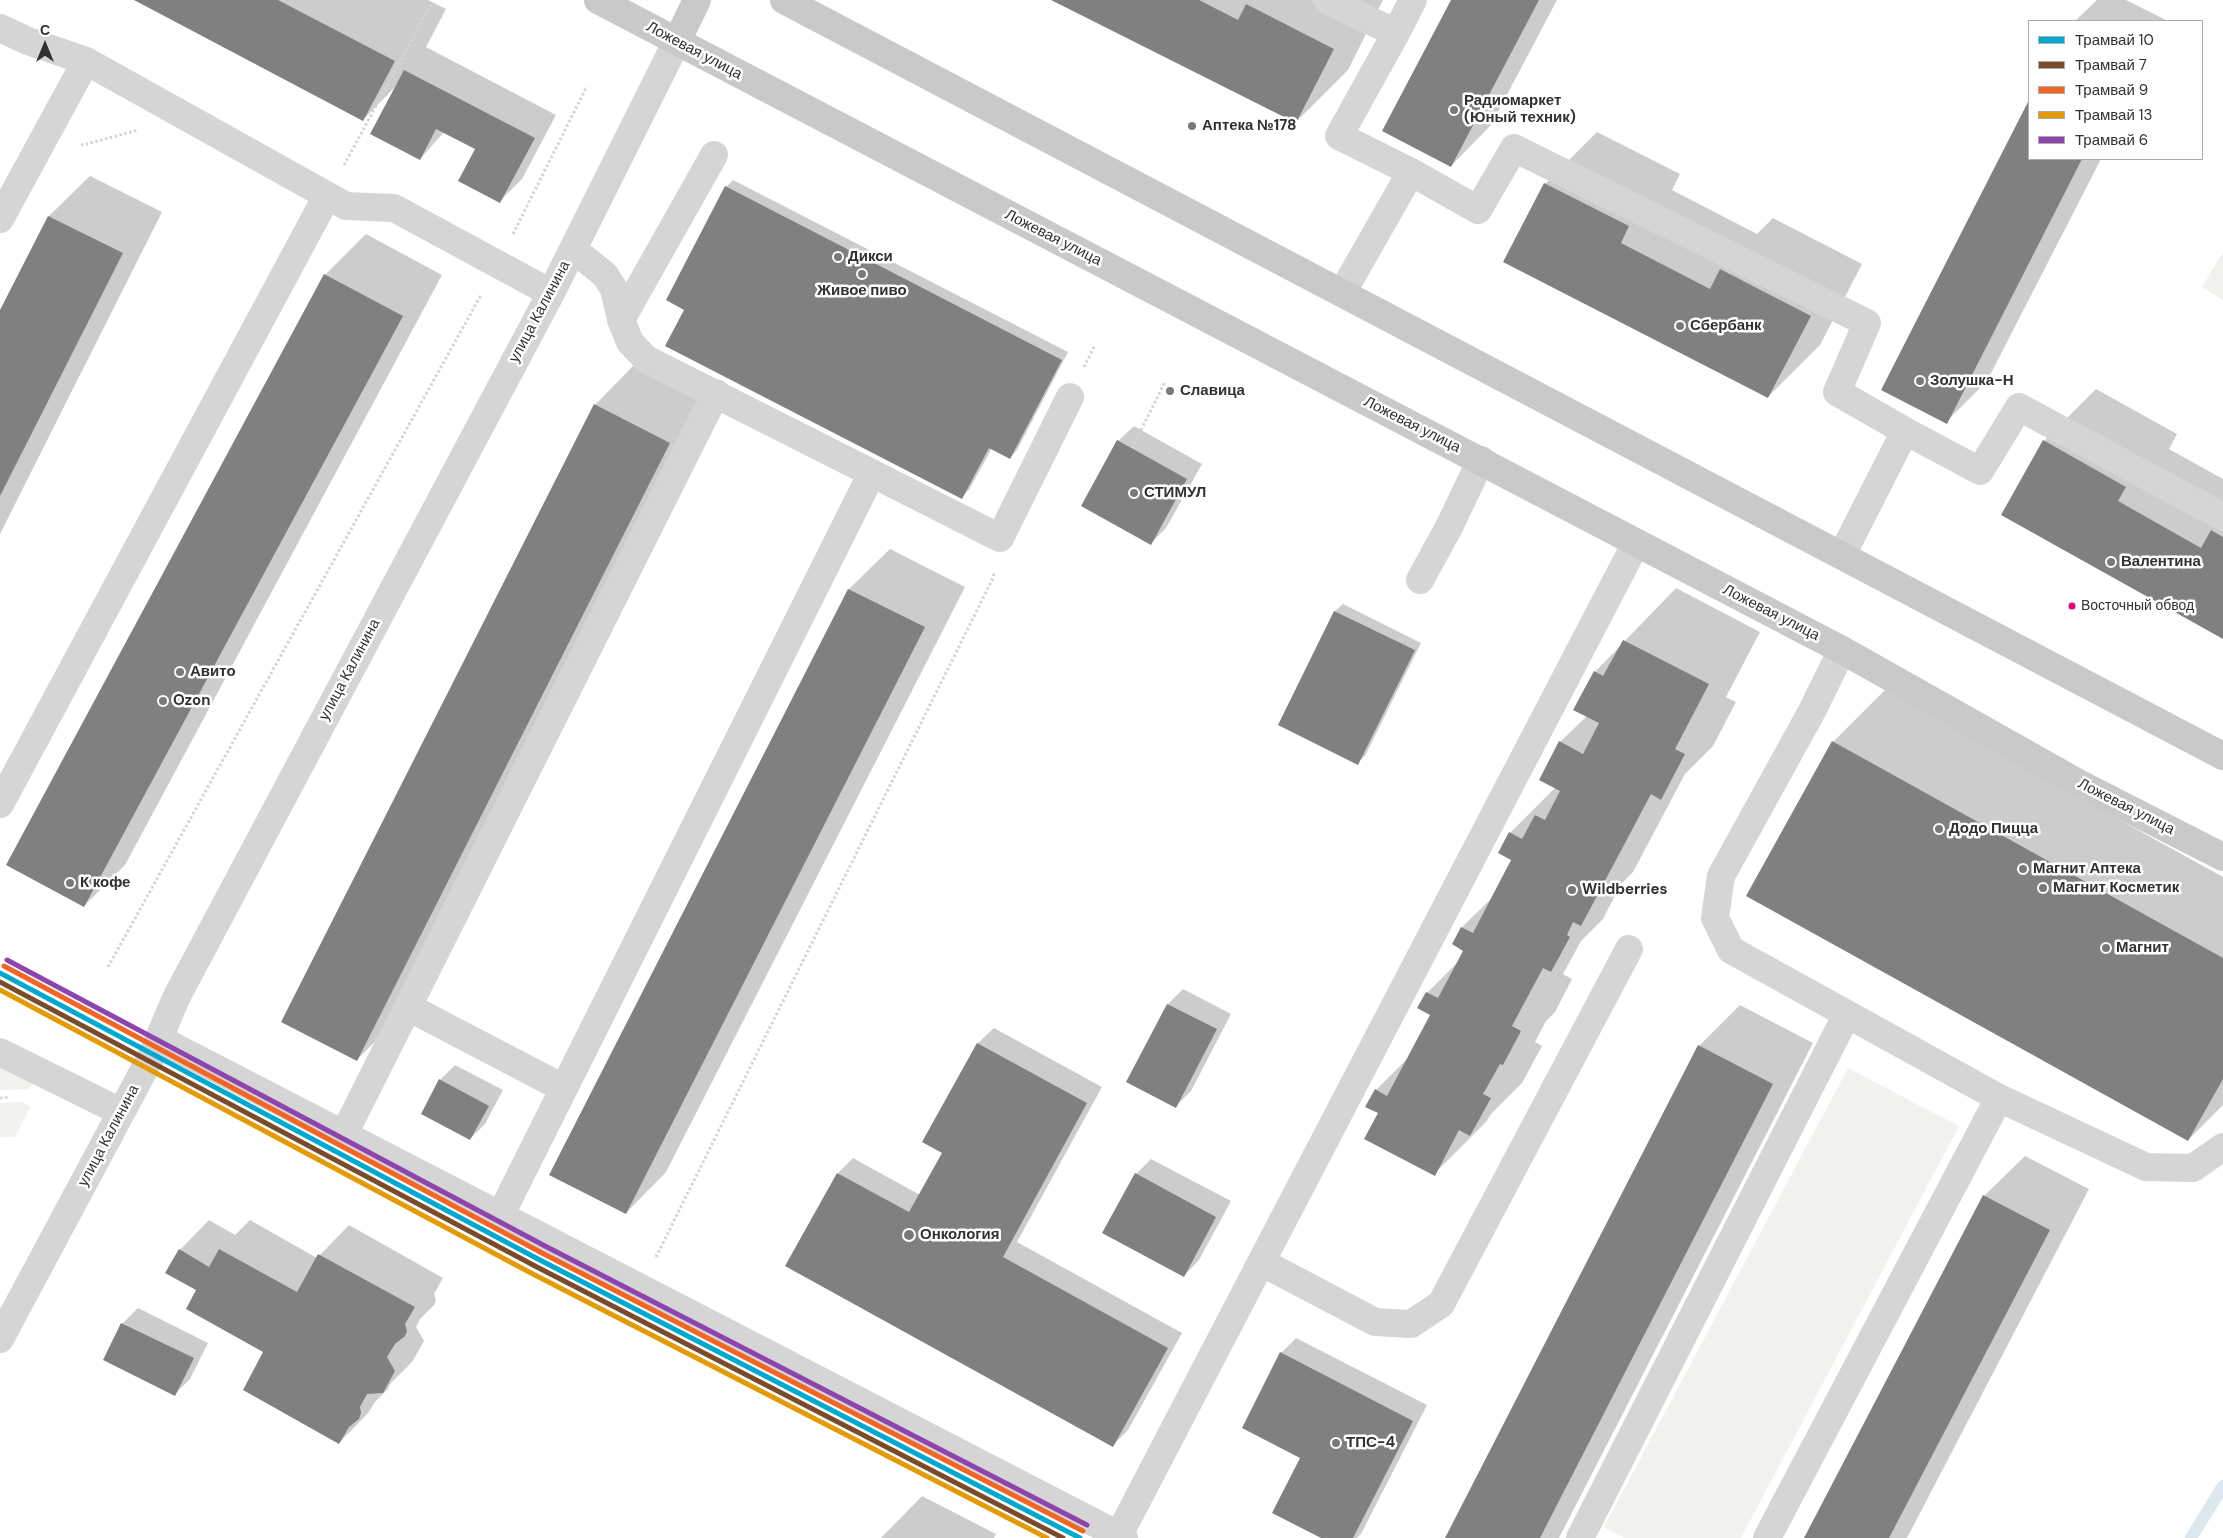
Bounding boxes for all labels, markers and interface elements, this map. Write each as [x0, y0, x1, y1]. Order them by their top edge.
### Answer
street label: Ложевая улица [643, 18, 745, 84]
north arrow [20, 20, 70, 70]
legend [2028, 20, 2203, 160]
text: С [40, 21, 50, 39]
text: Трамвай 10 [2075, 30, 2154, 50]
text: Трамвай 7 [2075, 55, 2147, 75]
text: Трамвай 9 [2075, 80, 2148, 100]
place label: Радиомаркет (Юный техник) [1464, 92, 1576, 127]
marker: Радиомаркет (Юный техник) [1448, 104, 1460, 116]
text: Трамвай 13 [2075, 105, 2152, 125]
place label: Аптека №178 [1202, 117, 1297, 135]
marker: Аптека №178 [1186, 120, 1198, 132]
text: Трамвай 6 [2075, 130, 2148, 150]
street label: Ложевая улица [1002, 206, 1104, 270]
place label: Дикси [848, 248, 893, 266]
marker: Дикси [832, 251, 844, 263]
street label: улица Калинина [506, 258, 574, 366]
marker: Живое пиво [856, 268, 868, 280]
place label: Живое пиво [817, 282, 907, 300]
place label: Сбербанк [1690, 317, 1762, 335]
marker: Сбербанк [1674, 320, 1686, 332]
place label: Золушка-Н [1930, 372, 2014, 390]
marker: Золушка-Н [1914, 375, 1926, 387]
place label: Славица [1180, 382, 1245, 400]
marker: Славица [1164, 385, 1176, 397]
street label: Ложевая улица [1361, 393, 1463, 457]
place label: СТИМУЛ [1144, 484, 1206, 502]
marker: СТИМУЛ [1128, 487, 1140, 499]
place label: Валентина [2121, 553, 2201, 571]
marker: Валентина [2105, 556, 2117, 568]
street label: Ложевая улица [1720, 581, 1822, 645]
place label: Восточный обвод [2081, 598, 2194, 614]
marker: Восточный обвод [2067, 601, 2077, 611]
street label: улица Калинина [316, 616, 384, 724]
place label: Авито [190, 663, 236, 681]
marker: Авито [174, 666, 186, 678]
place label: Ozon [173, 692, 211, 710]
marker: Ozon [157, 695, 169, 707]
street label: Ложевая улица [2075, 775, 2177, 839]
place label: Додо Пицца [1949, 820, 2038, 838]
marker: Додо Пицца [1933, 823, 1945, 835]
place label: Магнит Аптека [2033, 860, 2141, 878]
marker: Магнит Аптека [2017, 863, 2029, 875]
place label: К кофе [80, 874, 130, 892]
marker: К кофе [64, 877, 76, 889]
place label: Магнит Косметик [2053, 879, 2179, 897]
place label: Wildberries [1582, 881, 1667, 899]
marker: Магнит Косметик [2037, 882, 2049, 894]
marker: Wildberries [1566, 884, 1578, 896]
place label: Магнит [2116, 939, 2169, 957]
marker: Магнит [2100, 942, 2112, 954]
street label: улица Калинина [75, 1082, 143, 1190]
place label: Онкология [920, 1226, 1000, 1244]
marker: Онкология [902, 1228, 916, 1242]
place label: ТПС-4 [1346, 1434, 1395, 1452]
marker: ТПС-4 [1330, 1437, 1342, 1449]

